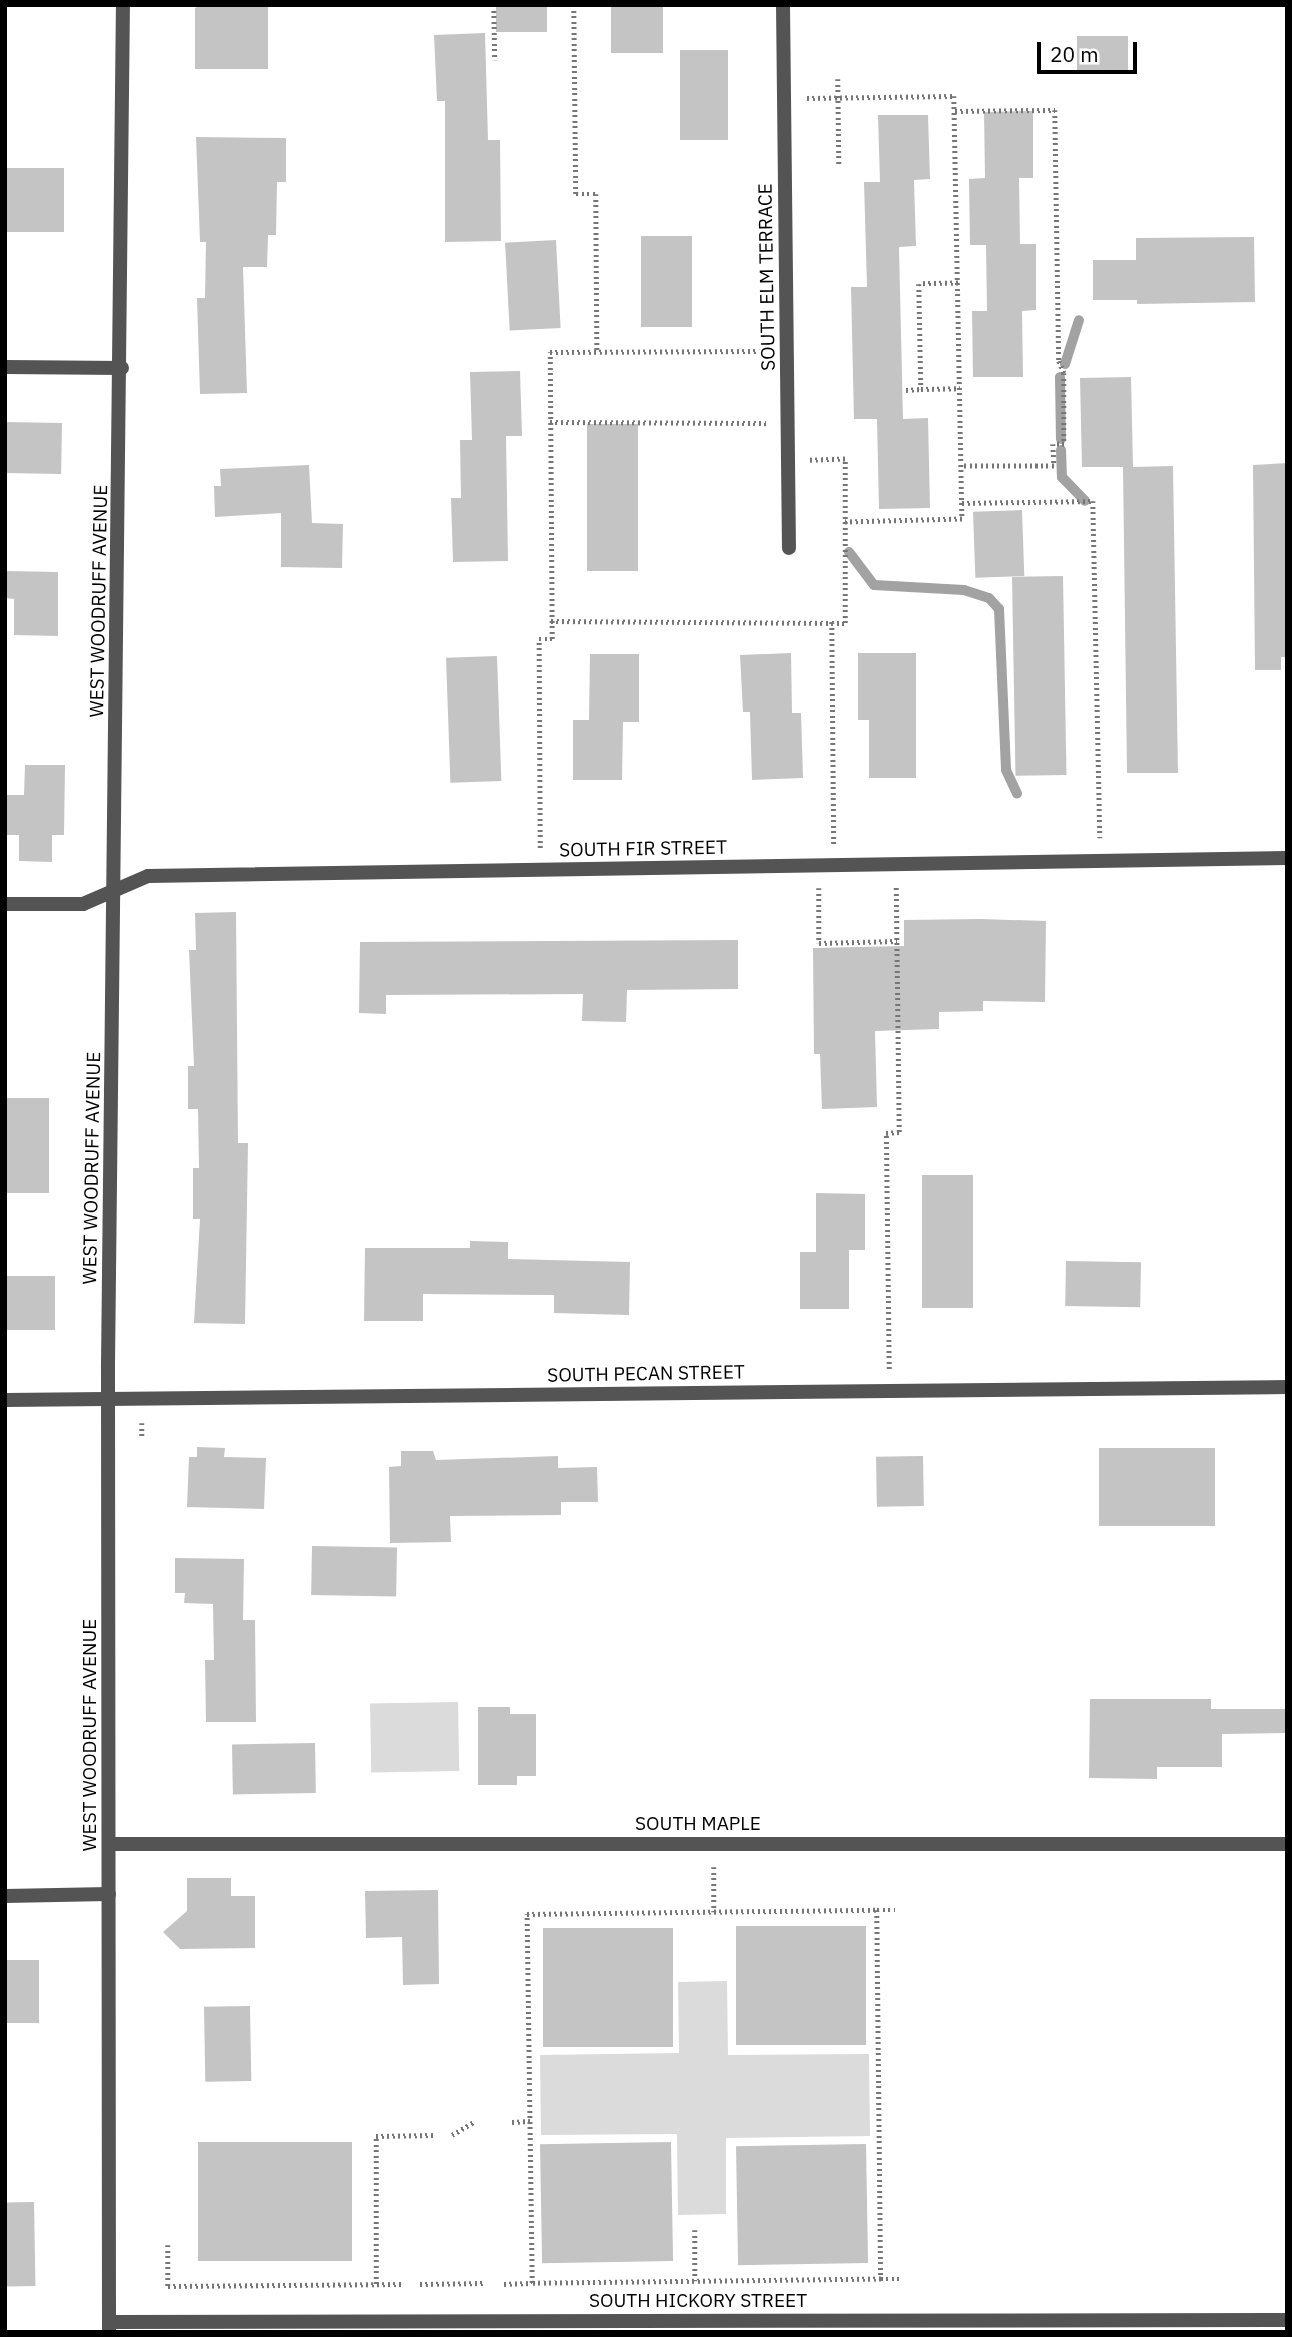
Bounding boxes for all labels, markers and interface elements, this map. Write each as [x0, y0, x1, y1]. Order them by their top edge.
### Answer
scale bar [1040, 28, 1140, 72]
text: 20 m [1050, 40, 1099, 68]
street label: SOUTH ELM TERRACE [754, 183, 780, 371]
street label: WEST WOODRUFF AVENUE [86, 484, 112, 718]
street label: SOUTH FIR STREET [559, 836, 727, 862]
street label: WEST WOODRUFF AVENUE [79, 1051, 105, 1285]
street label: SOUTH PECAN STREET [547, 1361, 745, 1387]
street label: WEST WOODRUFF AVENUE [79, 1619, 101, 1851]
street label: SOUTH MAPLE [635, 1813, 761, 1835]
street label: SOUTH HICKORY STREET [589, 2290, 807, 2312]

